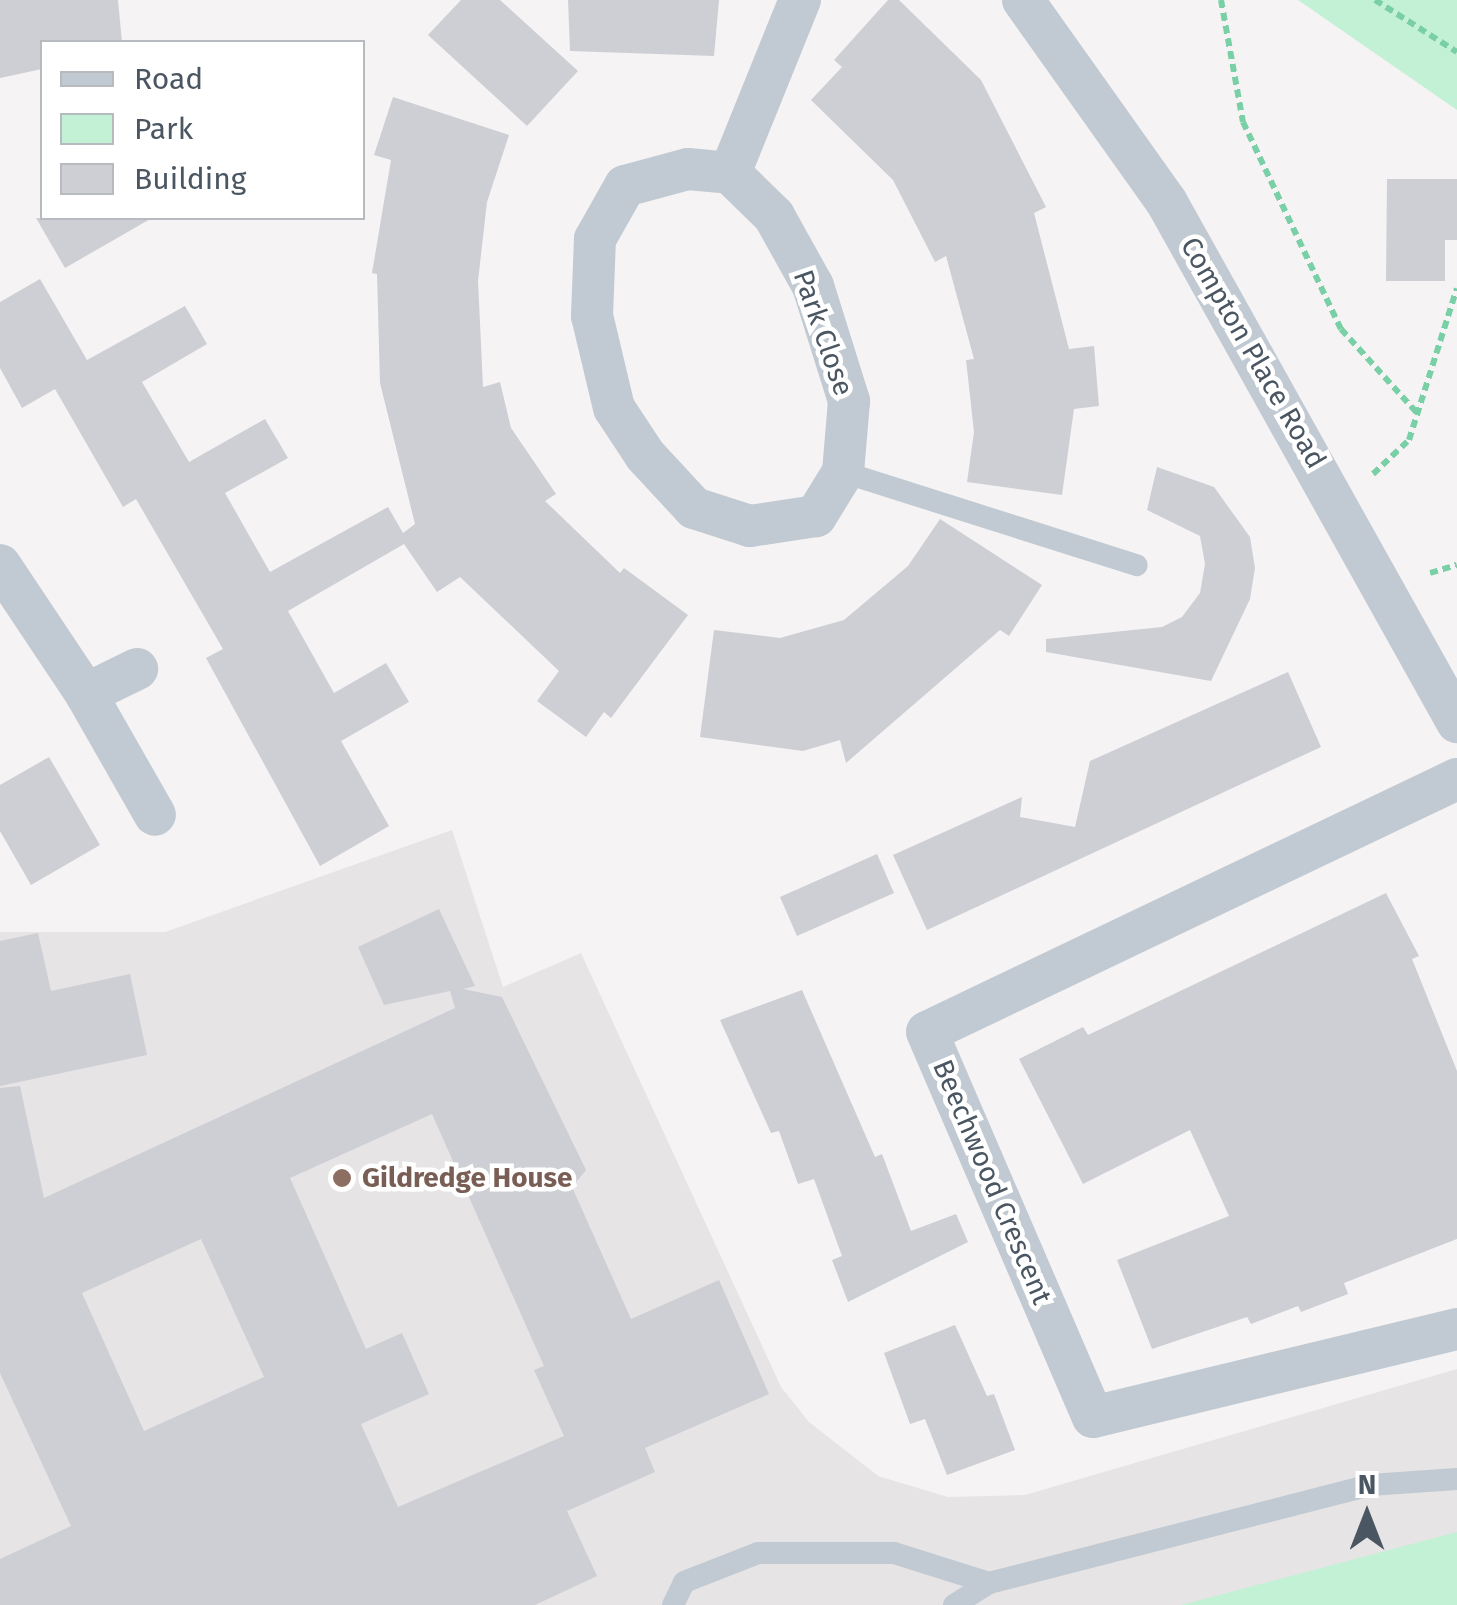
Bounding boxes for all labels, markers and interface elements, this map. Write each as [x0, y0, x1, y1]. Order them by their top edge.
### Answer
legend [40, 40, 365, 220]
text: Road [134, 61, 203, 97]
text: Park [134, 111, 193, 147]
text: Building [134, 161, 246, 197]
street label: Compton Place Road [1173, 231, 1333, 475]
street label: Park Close [786, 266, 860, 400]
street label: Beechwood Crescent [925, 1055, 1059, 1309]
place label: Gildredge House [362, 1161, 572, 1195]
marker: Gildredge House [331, 1167, 353, 1189]
north arrow [1317, 1465, 1417, 1565]
text: N [1358, 1468, 1376, 1501]

